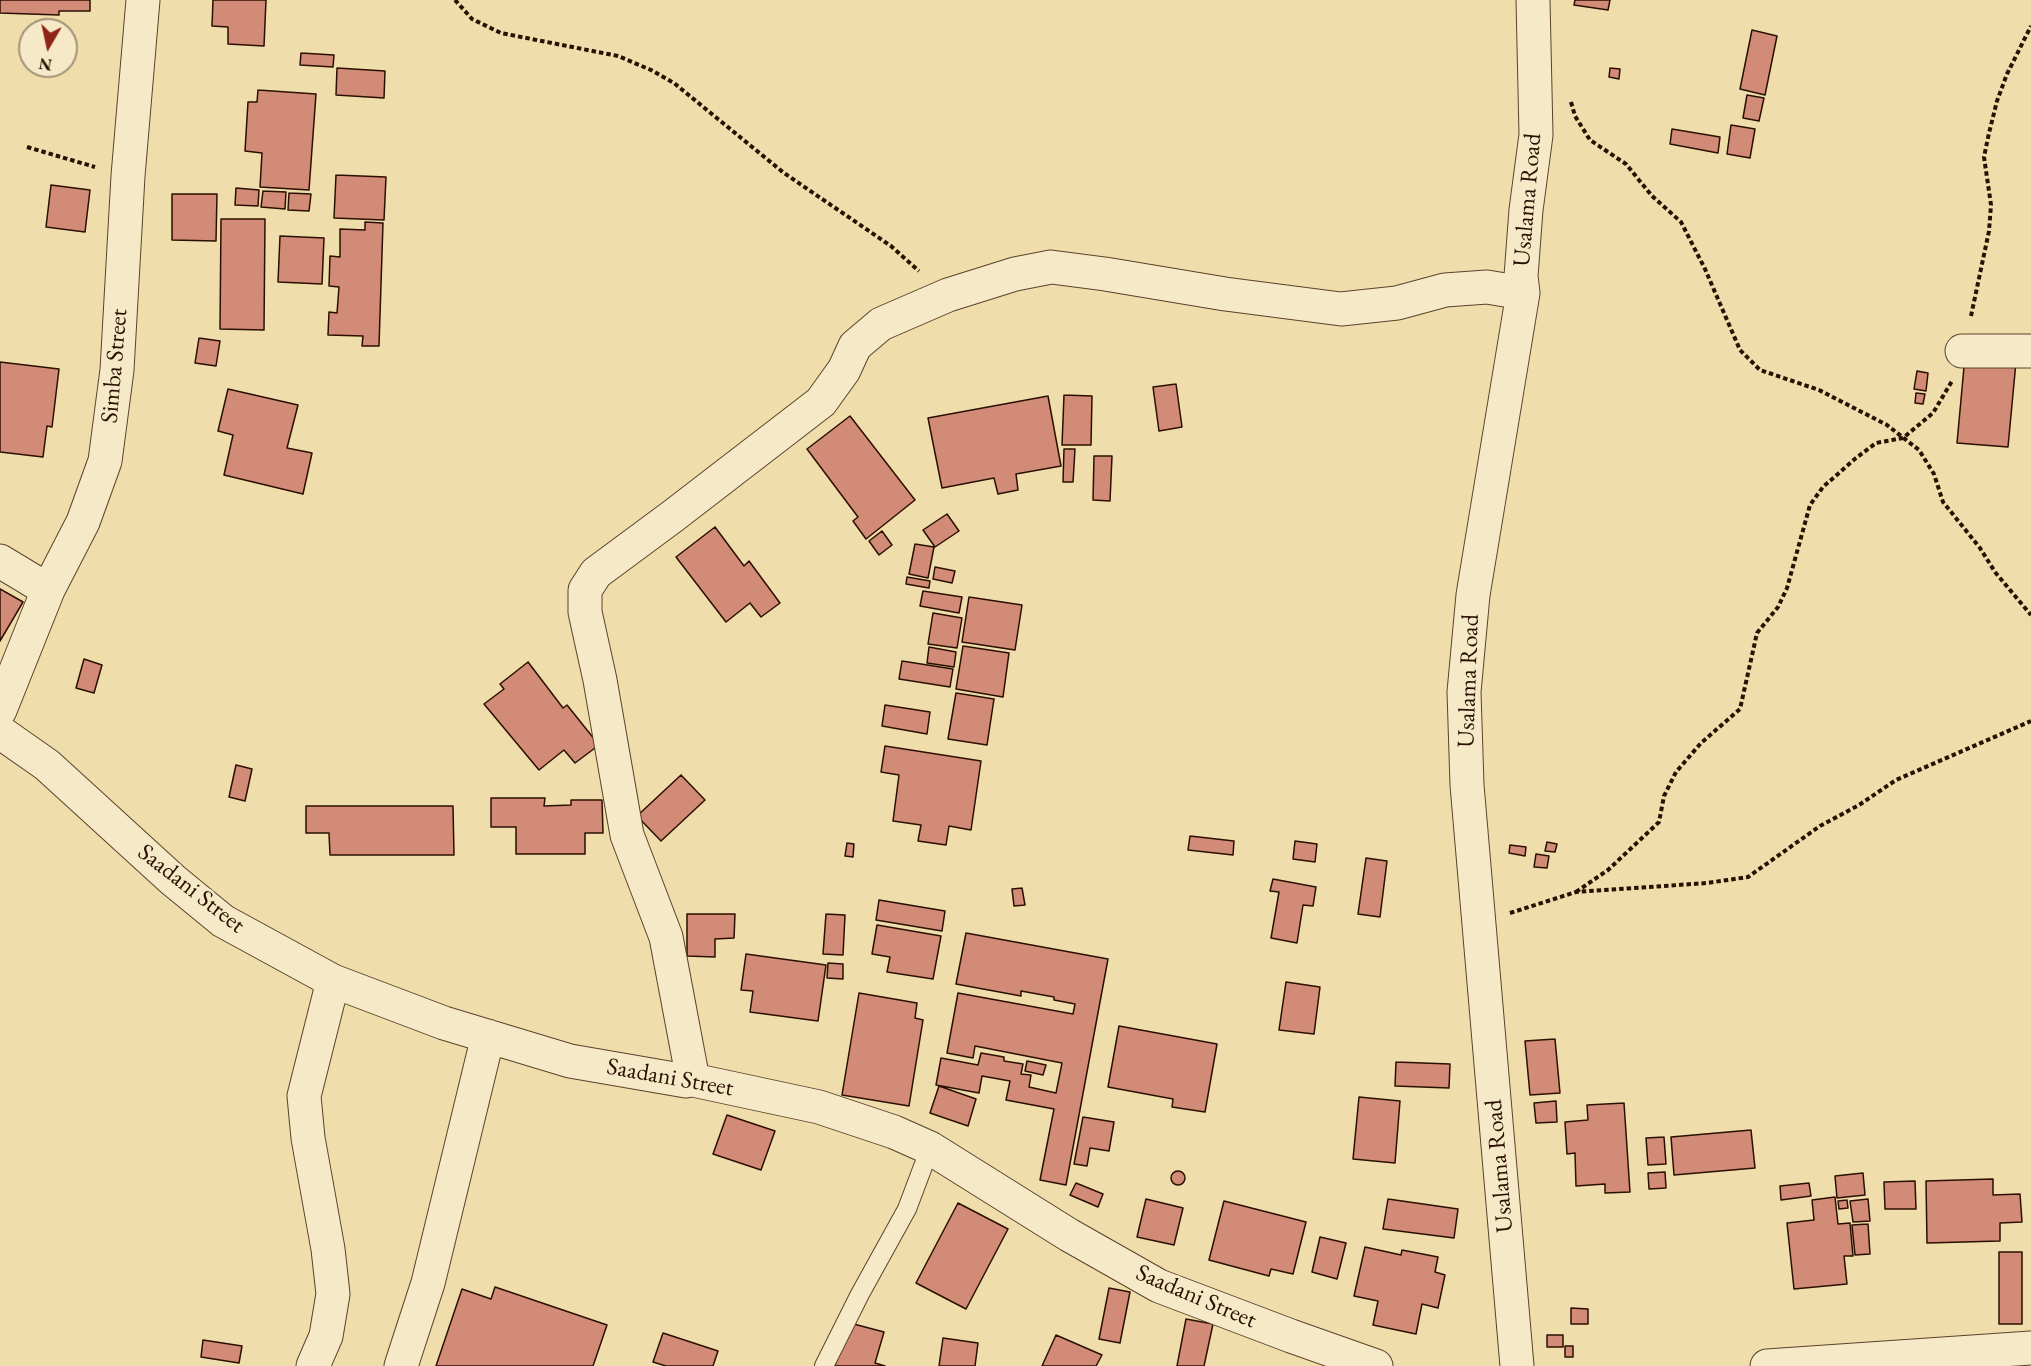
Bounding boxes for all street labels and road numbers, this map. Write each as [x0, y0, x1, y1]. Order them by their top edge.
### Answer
street label: Usalama Road [1508, 132, 1548, 268]
street label: Simba Street [96, 308, 134, 424]
street label: Usalama Road [1452, 614, 1486, 748]
street label: Saadani Street [132, 838, 250, 940]
street label: Saadani Street [604, 1053, 736, 1103]
street label: Usalama Road [1480, 1098, 1520, 1234]
street label: Saadani Street [1131, 1259, 1261, 1335]

